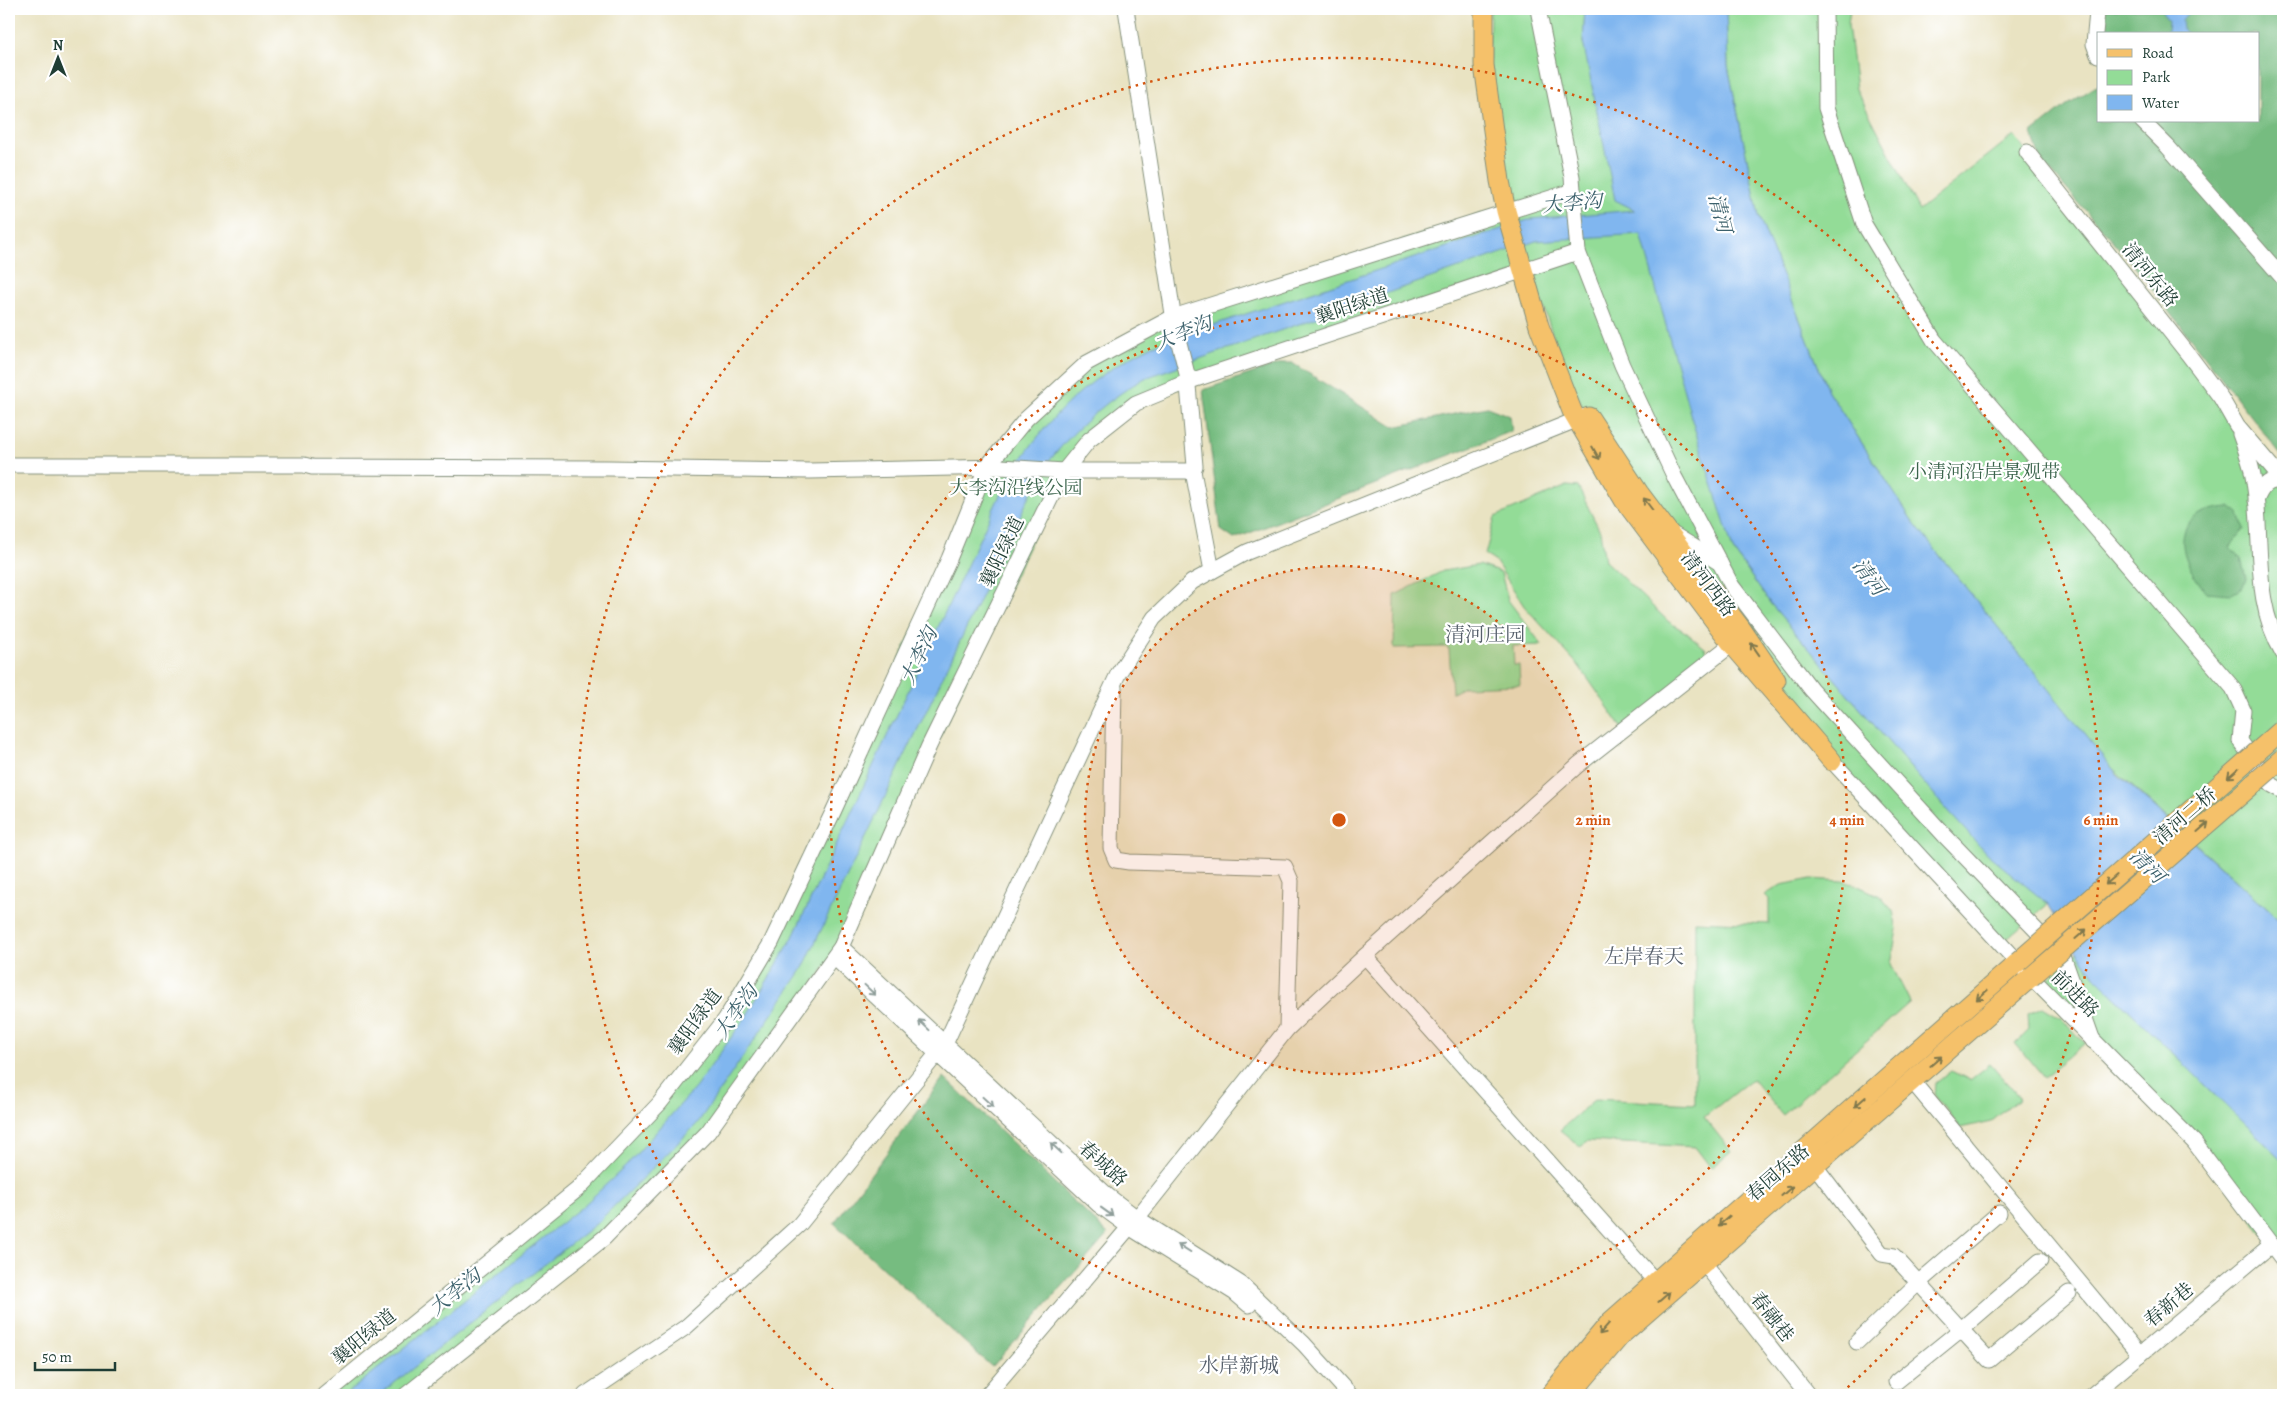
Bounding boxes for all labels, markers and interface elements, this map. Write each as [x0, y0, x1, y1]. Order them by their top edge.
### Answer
north arrow [32, 32, 82, 82]
legend [2097, 32, 2260, 122]
text: N [53, 36, 63, 55]
text: Road [2142, 43, 2174, 63]
text: Park [2142, 67, 2171, 87]
text: Water [2141, 93, 2179, 113]
water label: 大李沟 [1541, 187, 1606, 219]
water label: 清河 [1702, 190, 1739, 239]
street label: 清河东路 [2116, 237, 2184, 313]
street label: 襄阳绿道 [1312, 282, 1392, 330]
water label: 大李沟 [1150, 308, 1219, 357]
one-way arrow [1592, 446, 1602, 460]
park label: 小清河沿岸景观带 [1908, 459, 2060, 485]
park label: 大李沟沿线公园 [949, 475, 1083, 501]
one-way arrow [1643, 497, 1653, 511]
street label: 襄阳绿道 [974, 512, 1030, 592]
street label: 清河西路 [1675, 546, 1741, 622]
water label: 清河 [1846, 553, 1894, 603]
water label: 大李沟 [894, 620, 945, 689]
district label: 清河庄园 [1445, 621, 1525, 648]
one-way arrow [1750, 642, 1760, 656]
one-way arrow [2227, 767, 2240, 779]
street label: 清河二桥 [2148, 781, 2222, 851]
text: 2 min [1575, 810, 1611, 830]
text: 4 min [1829, 810, 1865, 830]
text: 6 min [2084, 810, 2119, 830]
centre of rings [1330, 811, 1348, 829]
one-way arrow [2197, 822, 2210, 833]
water label: 清河 [2123, 842, 2173, 892]
one-way arrow [2105, 875, 2118, 886]
one-way arrow [2074, 928, 2087, 940]
district label: 左岸春天 [1604, 943, 1684, 970]
street label: 前进路 [2046, 965, 2104, 1023]
water label: 大李沟 [708, 977, 766, 1044]
street label: 襄阳绿道 [662, 984, 728, 1060]
one-way arrow [863, 984, 876, 996]
one-way arrow [1975, 989, 1988, 1000]
one-way arrow [918, 1019, 931, 1031]
one-way arrow [1929, 1055, 1942, 1066]
one-way arrow [982, 1096, 994, 1108]
one-way arrow [1853, 1096, 1866, 1108]
street label: 春城路 [1073, 1135, 1133, 1193]
street label: 春园东路 [1741, 1138, 1815, 1208]
one-way arrow [1049, 1142, 1062, 1154]
one-way arrow [1780, 1185, 1793, 1196]
one-way arrow [1100, 1206, 1114, 1217]
one-way arrow [1718, 1215, 1731, 1226]
one-way arrow [1177, 1242, 1191, 1252]
water label: 大李沟 [423, 1261, 489, 1321]
street label: 春新巷 [2139, 1277, 2199, 1333]
street label: 春融巷 [1744, 1287, 1800, 1347]
one-way arrow [1658, 1292, 1671, 1303]
street label: 襄阳绿道 [326, 1303, 402, 1371]
one-way arrow [1598, 1323, 1610, 1336]
scale bar [35, 1339, 115, 1371]
text: 50 m [42, 1347, 72, 1367]
district label: 水岸新城 [1199, 1352, 1279, 1379]

